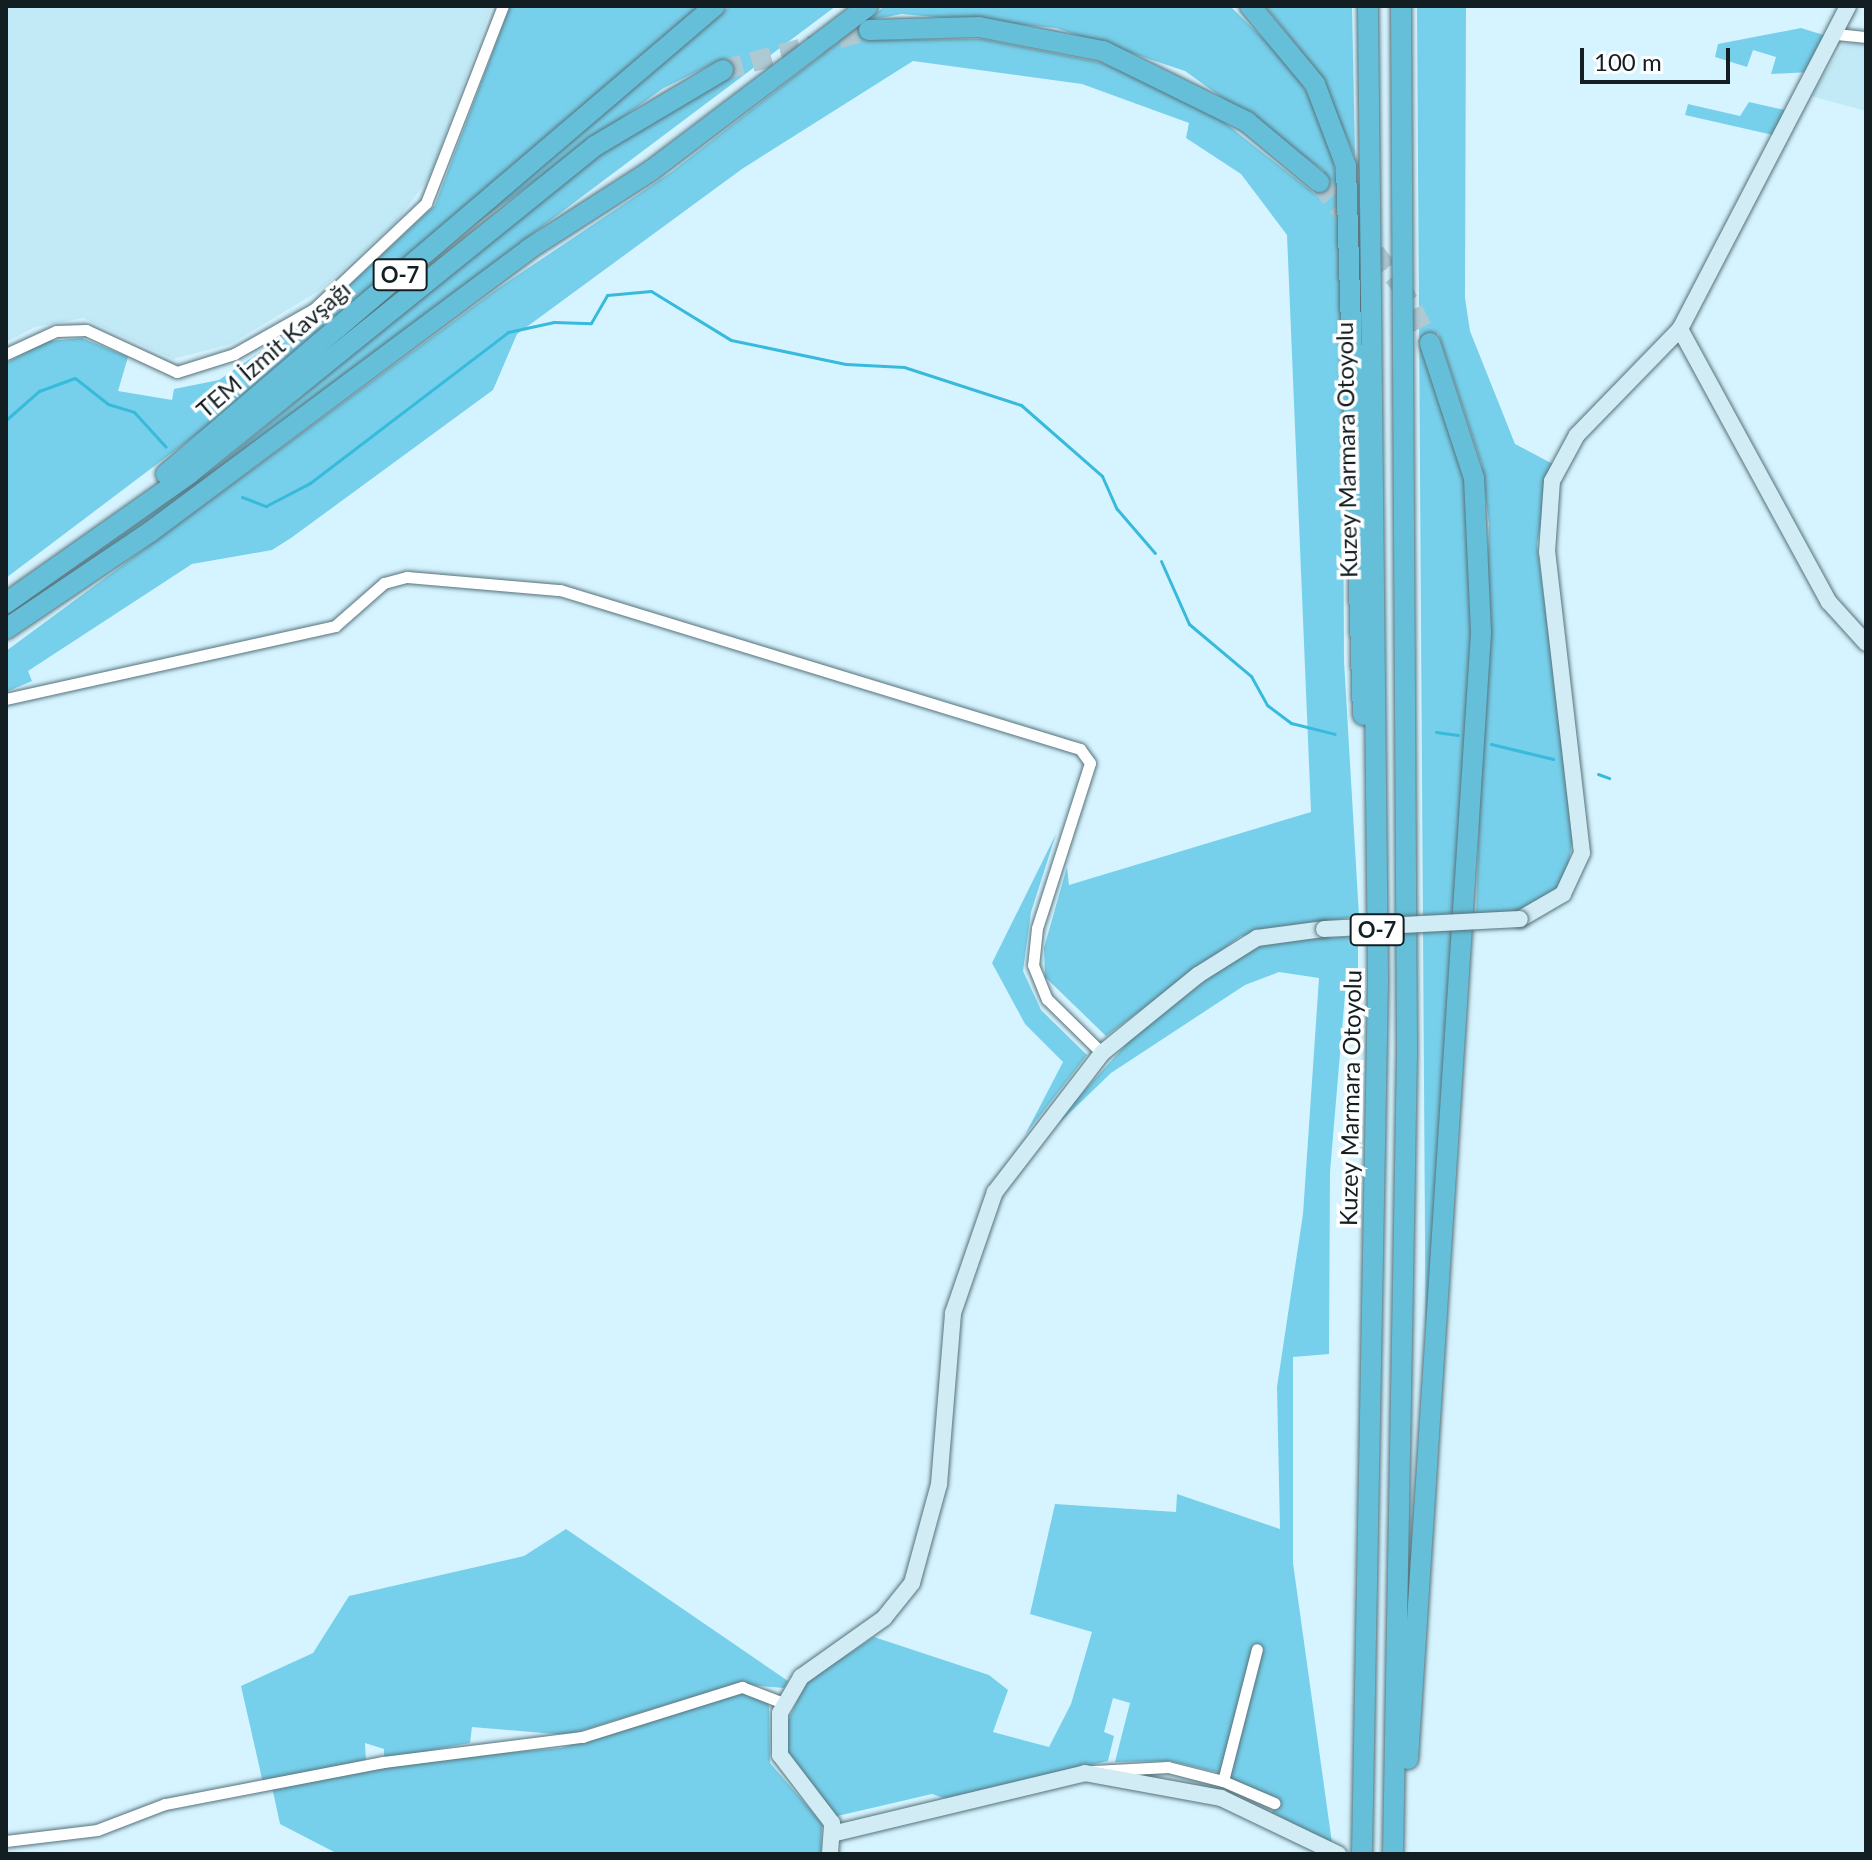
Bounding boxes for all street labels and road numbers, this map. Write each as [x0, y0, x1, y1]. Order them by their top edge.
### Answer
road number: O-7 [372, 257, 428, 293]
street label: TEM İzmit Kavşağı [190, 274, 356, 424]
street label: Kuzey Marmara Otoyolu [1329, 321, 1363, 579]
road number: O-7 [1349, 912, 1405, 948]
street label: Kuzey Marmara Otoyolu [1333, 969, 1367, 1227]

